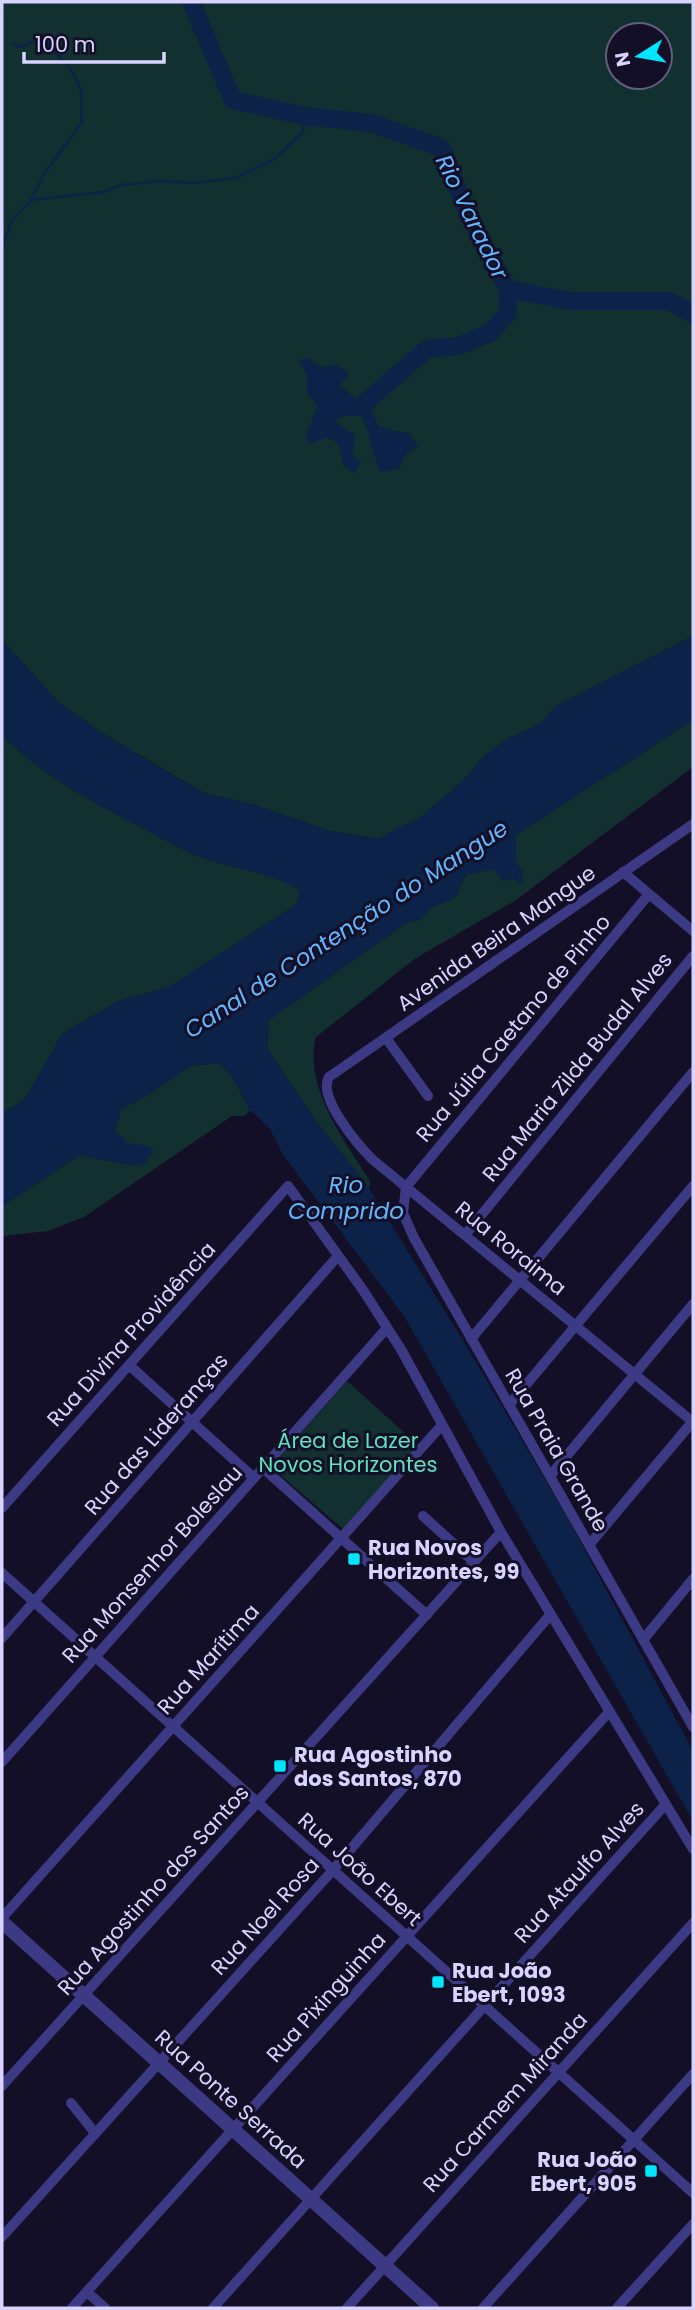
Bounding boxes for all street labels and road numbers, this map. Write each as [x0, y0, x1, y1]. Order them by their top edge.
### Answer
street label: Avenida Beira Mangue [391, 858, 601, 1018]
street label: Rua Júlia Caetano de Pinho [409, 908, 617, 1148]
street label: Rua Maria Zilda Budal Alves [475, 946, 679, 1188]
street label: Rua Roraima [449, 1194, 573, 1302]
street label: Rua Divina Providência [40, 1235, 222, 1433]
street label: Rua das Lideranças [78, 1347, 234, 1521]
street label: Rua Praia Grande [498, 1363, 616, 1537]
street label: Rua Monsenhor Boleslau [55, 1459, 249, 1669]
street label: Rua Marítima [150, 1597, 266, 1721]
street label: Rua Agostinho dos Santos [51, 1779, 255, 2001]
street label: Rua Ataulfo Alves [507, 1795, 651, 1949]
street label: Rua João Ebert [292, 1806, 428, 1932]
street label: Rua Noel Rosa [204, 1851, 326, 1981]
street label: Rua Pixinguinha [260, 1926, 392, 2068]
street label: Rua Carmem Miranda [416, 2006, 594, 2198]
street label: Rua Ponte Serrada [149, 2023, 313, 2175]

